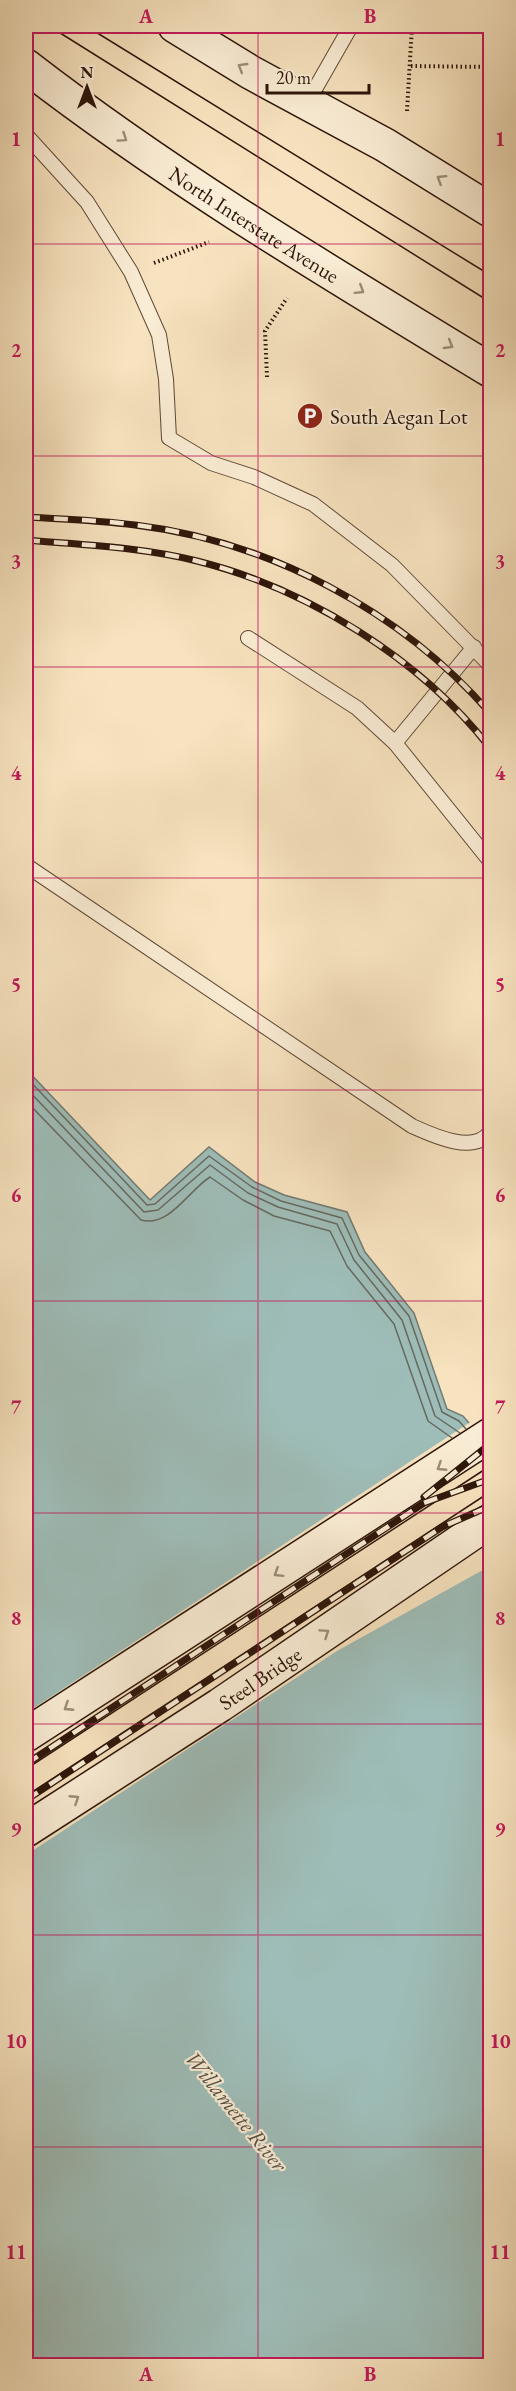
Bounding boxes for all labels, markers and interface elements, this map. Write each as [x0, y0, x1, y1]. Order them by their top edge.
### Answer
text: A [138, 3, 154, 29]
text: B [364, 3, 376, 29]
north arrow [57, 57, 117, 117]
scale bar [267, 57, 369, 95]
text: N [81, 62, 94, 83]
one-way arrow [238, 62, 248, 74]
text: 20 m [276, 66, 311, 89]
text: 1 [11, 126, 21, 152]
text: 1 [495, 126, 505, 152]
one-way arrow [116, 131, 127, 142]
street label: North Interstate Avenue [164, 160, 345, 289]
one-way arrow [437, 175, 447, 187]
one-way arrow [354, 282, 364, 294]
text: 2 [11, 337, 22, 363]
text: 2 [495, 337, 506, 363]
one-way arrow [443, 338, 454, 349]
parking icon: South Aegan Lot [295, 401, 325, 431]
place label: South Aegan Lot [330, 403, 468, 430]
text: 3 [11, 548, 21, 574]
text: 3 [495, 548, 505, 574]
text: 4 [11, 760, 22, 786]
text: 4 [495, 760, 506, 786]
text: 5 [11, 971, 21, 997]
text: 5 [495, 971, 505, 997]
text: 6 [11, 1182, 22, 1208]
text: 6 [495, 1182, 506, 1208]
text: 7 [11, 1394, 22, 1420]
text: 7 [495, 1394, 506, 1420]
one-way arrow [437, 1460, 448, 1471]
one-way arrow [274, 1566, 284, 1578]
text: 8 [11, 1605, 21, 1631]
text: 8 [495, 1605, 505, 1631]
one-way arrow [318, 1629, 329, 1640]
street label: Steel Bridge [213, 1640, 306, 1716]
one-way arrow [63, 1700, 74, 1711]
one-way arrow [68, 1795, 79, 1806]
text: 9 [11, 1816, 22, 1842]
text: 9 [495, 1816, 506, 1842]
text: 10 [5, 2028, 27, 2054]
text: 10 [489, 2028, 511, 2054]
water label: Willamette River [178, 2045, 295, 2179]
text: 11 [5, 2239, 27, 2265]
text: 11 [489, 2239, 511, 2265]
text: A [138, 2361, 154, 2387]
text: B [364, 2361, 376, 2387]

